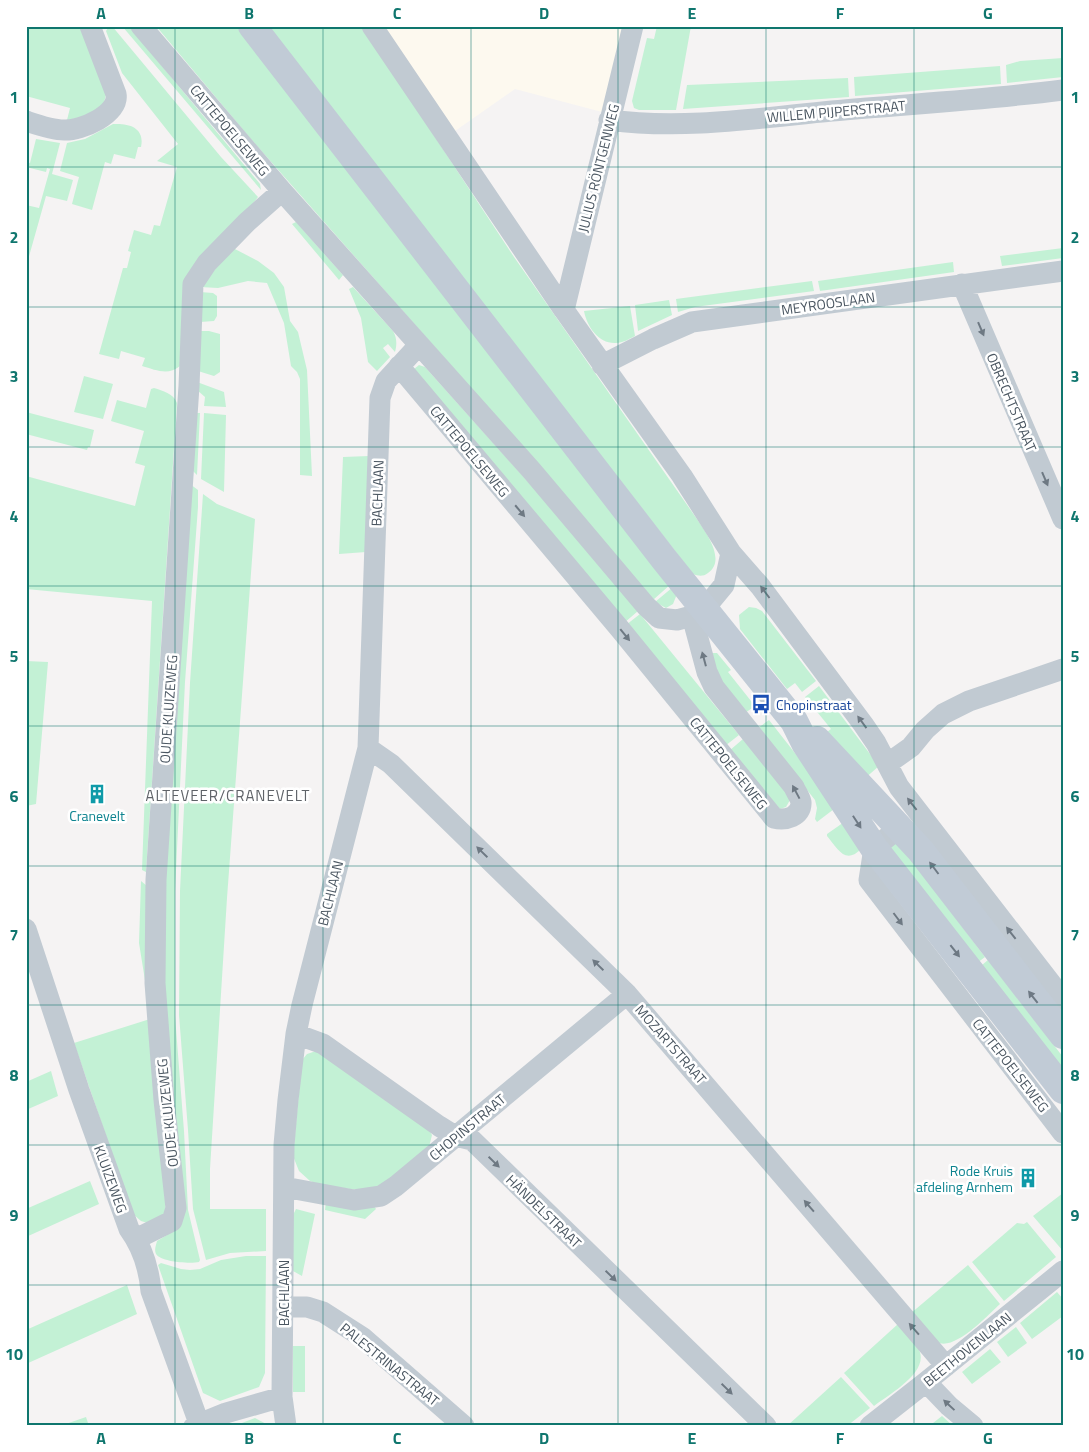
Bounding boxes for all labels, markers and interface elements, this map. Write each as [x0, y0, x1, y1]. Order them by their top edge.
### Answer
text: A [96, 1, 106, 25]
text: B [244, 1, 254, 25]
text: C [393, 1, 402, 25]
text: D [539, 1, 549, 25]
text: E [688, 1, 697, 25]
text: F [836, 1, 845, 25]
text: G [983, 1, 993, 25]
street label: CATTEPOELSEWEG [185, 80, 275, 180]
text: 1 [10, 85, 18, 109]
text: 1 [1071, 85, 1079, 109]
street label: WILLEM PIJPERSTRAAT [766, 94, 907, 128]
street label: JULIUS RÖNTGENWEG [572, 102, 624, 234]
text: 2 [10, 225, 18, 249]
text: 2 [1071, 225, 1079, 249]
street label: MEYROOSLAAN [780, 286, 876, 320]
one-way arrow [977, 322, 985, 337]
street label: OBRECHTSTRAAT [982, 349, 1043, 455]
text: 3 [10, 364, 18, 388]
text: 3 [1071, 364, 1079, 388]
street label: CATTEPOELSEWEG [425, 401, 515, 501]
street label: BACHLAAN [365, 459, 389, 527]
one-way arrow [1042, 471, 1050, 486]
text: 4 [10, 504, 19, 528]
one-way arrow [515, 504, 526, 517]
text: 4 [1071, 504, 1080, 528]
one-way arrow [759, 586, 770, 599]
one-way arrow [619, 628, 630, 641]
text: 5 [10, 644, 19, 668]
text: 5 [1071, 644, 1080, 668]
one-way arrow [700, 652, 708, 667]
street label: OUDE KLUIZEWEG [154, 654, 182, 764]
bus stop icon: Chopinstraat [750, 693, 772, 715]
place label: Chopinstraat [776, 694, 852, 715]
street label: CATTEPOELSEWEG [685, 712, 773, 814]
one-way arrow [857, 715, 867, 729]
building icon: Cranevelt [86, 783, 108, 805]
text: 6 [10, 784, 19, 808]
district label: ALTEVEER/CRANEVELT [146, 784, 310, 807]
one-way arrow [792, 784, 800, 799]
text: 6 [1071, 784, 1080, 808]
one-way arrow [907, 797, 917, 811]
place label: Cranevelt [69, 805, 125, 826]
one-way arrow [852, 815, 861, 829]
one-way arrow [476, 846, 488, 858]
street label: BACHLAAN [312, 858, 348, 928]
one-way arrow [928, 862, 939, 875]
one-way arrow [893, 912, 904, 925]
text: 7 [10, 923, 18, 947]
text: 7 [1071, 923, 1079, 947]
one-way arrow [1006, 927, 1017, 940]
one-way arrow [949, 945, 960, 958]
one-way arrow [592, 959, 604, 971]
one-way arrow [1027, 990, 1038, 1003]
street label: MOZARTSTRAAT [630, 1000, 712, 1089]
street label: CATTEPOELSEWEG [968, 1014, 1054, 1116]
street label: OUDE KLUIZEWEG [151, 1058, 183, 1168]
text: 8 [10, 1063, 19, 1087]
text: 8 [1071, 1063, 1080, 1087]
street label: CHOPINSTRAAT [424, 1088, 510, 1165]
street label: KLUIZEWEG [89, 1142, 133, 1216]
one-way arrow [488, 1156, 500, 1168]
place label: Rode Kruis afdeling Arnhem [916, 1160, 1013, 1197]
building icon: Rode Kruis afdeling Arnhem [1017, 1167, 1039, 1189]
street label: HÄNDELSTRAAT [502, 1170, 587, 1253]
one-way arrow [803, 1200, 815, 1212]
text: 9 [10, 1203, 19, 1227]
text: 9 [1071, 1203, 1080, 1227]
street label: BACHLAAN [273, 1260, 294, 1326]
one-way arrow [605, 1270, 617, 1282]
street label: BEETHOVENLAAN [918, 1307, 1016, 1391]
street label: PALESTRINASTRAAT [336, 1317, 445, 1411]
one-way arrow [909, 1323, 920, 1336]
text: 10 [5, 1342, 23, 1366]
text: 10 [1066, 1342, 1084, 1366]
one-way arrow [721, 1383, 733, 1395]
one-way arrow [943, 1399, 955, 1411]
text: A [96, 1426, 106, 1450]
text: B [244, 1426, 254, 1450]
text: C [393, 1426, 402, 1450]
text: D [539, 1426, 549, 1450]
text: E [688, 1426, 697, 1450]
text: F [836, 1426, 845, 1450]
text: G [983, 1426, 993, 1450]

